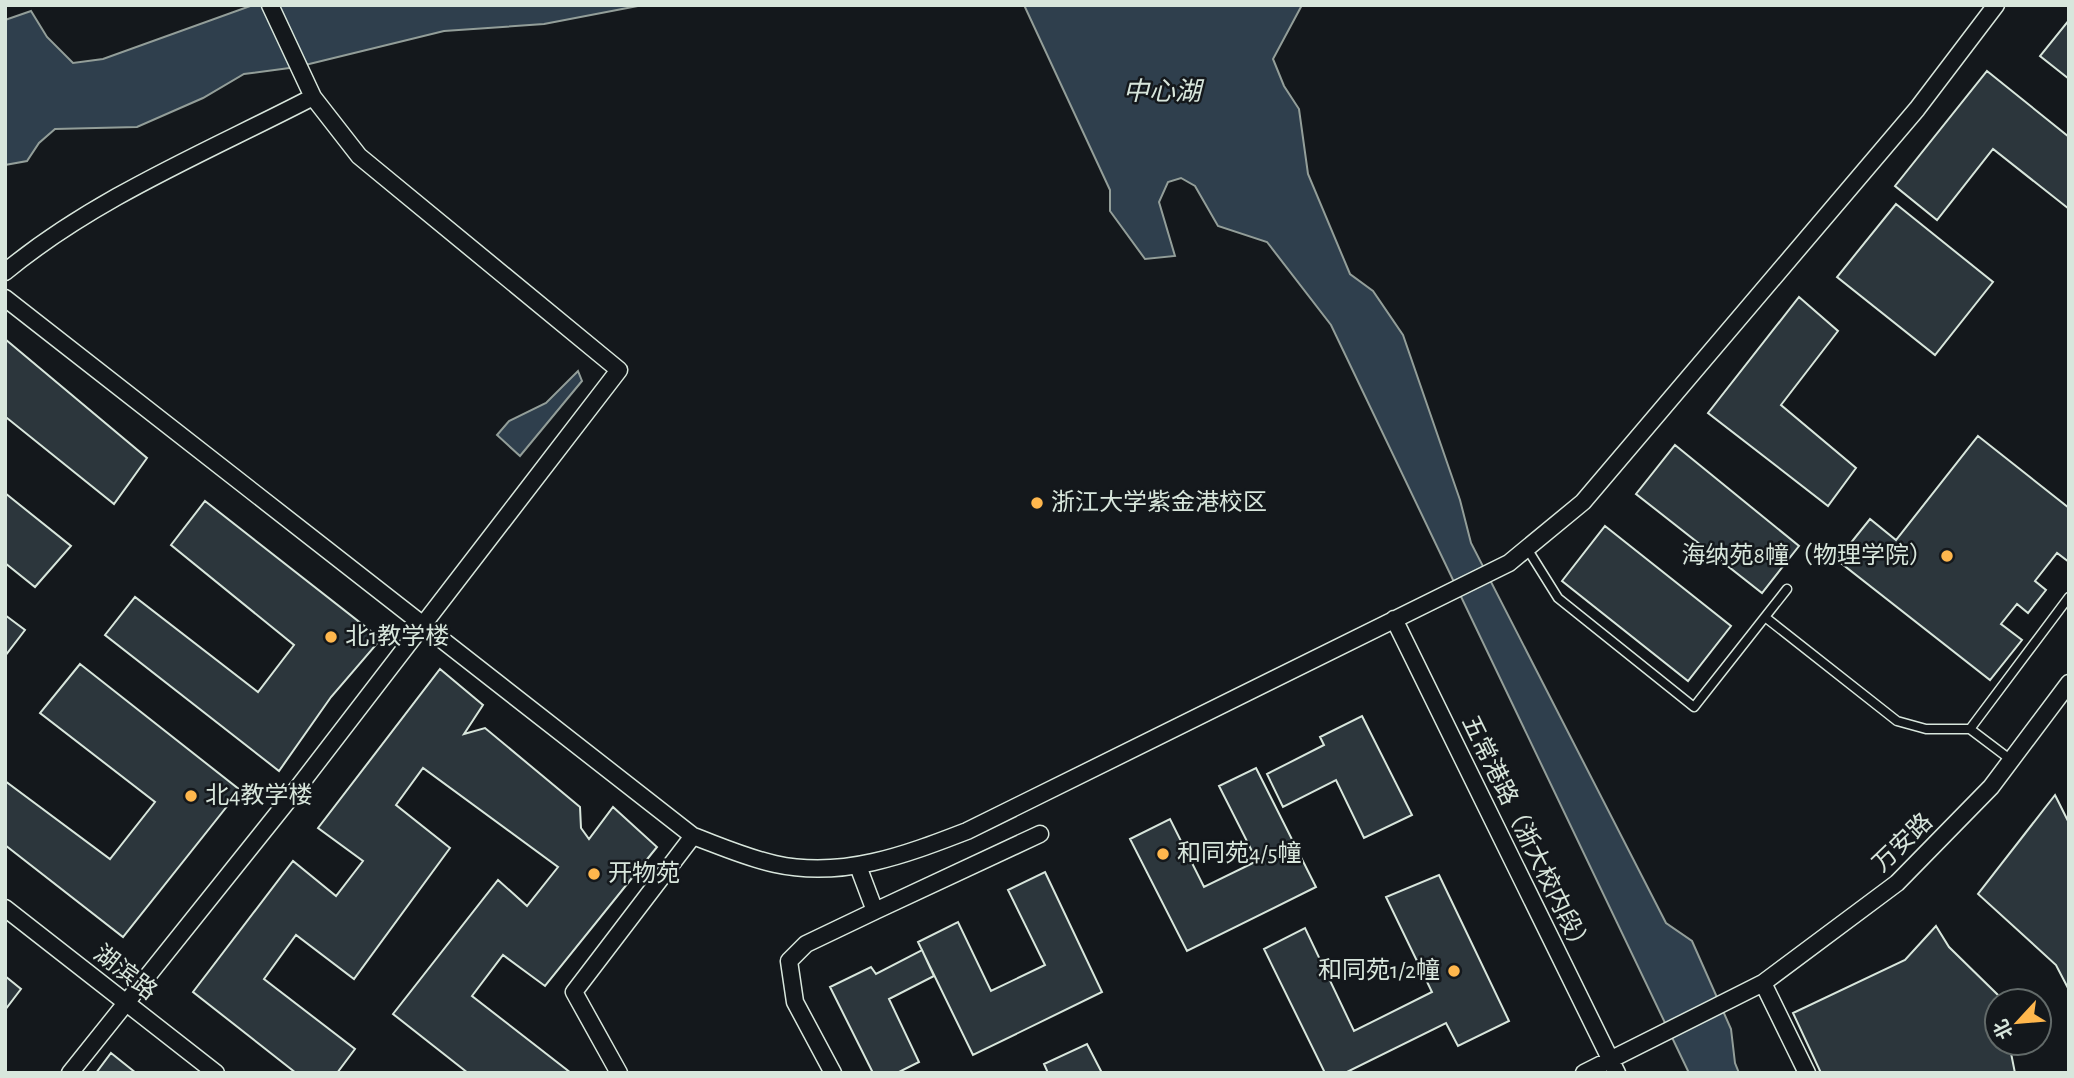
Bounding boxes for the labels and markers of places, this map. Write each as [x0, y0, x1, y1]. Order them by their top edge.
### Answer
place label: 浙江大学紫金港校区 [1051, 489, 1267, 515]
marker: 浙江大学紫金港校区 [1029, 495, 1045, 511]
place label: 海纳苑8幢（物理学院） [1682, 542, 1933, 568]
marker: 海纳苑8幢（物理学院） [1939, 548, 1955, 564]
place label: 北1教学楼 [345, 623, 449, 649]
marker: 北1教学楼 [323, 629, 339, 645]
place label: 北4教学楼 [205, 782, 313, 808]
marker: 北4教学楼 [183, 788, 199, 804]
place label: 和同苑4/5幢 [1177, 840, 1301, 866]
marker: 和同苑4/5幢 [1155, 846, 1171, 862]
place label: 开物苑 [608, 860, 680, 886]
marker: 开物苑 [586, 866, 602, 882]
place label: 和同苑1/2幢 [1318, 957, 1440, 983]
marker: 和同苑1/2幢 [1446, 963, 1462, 979]

